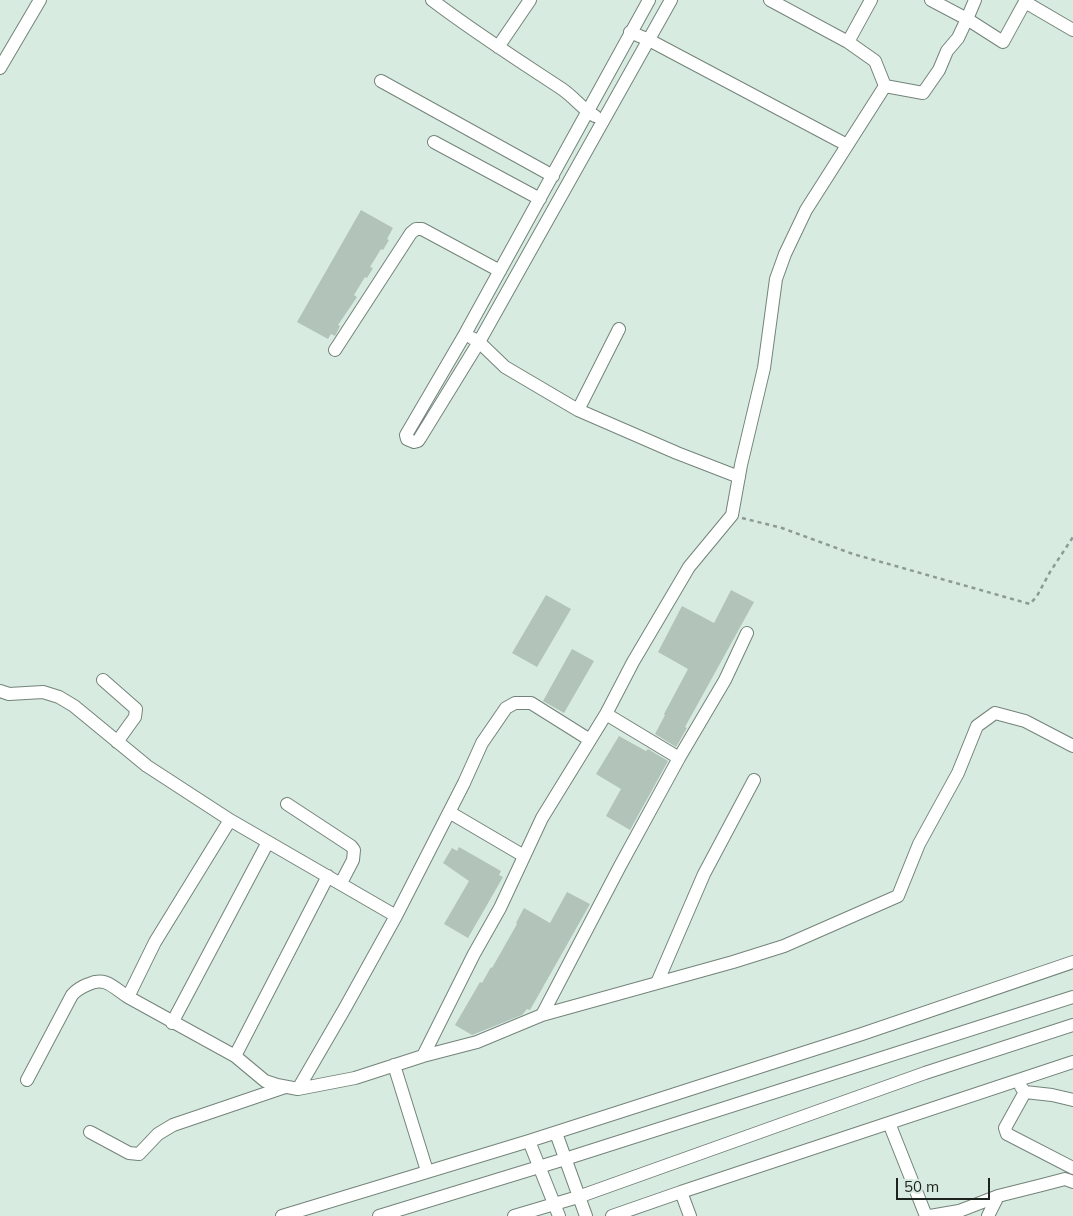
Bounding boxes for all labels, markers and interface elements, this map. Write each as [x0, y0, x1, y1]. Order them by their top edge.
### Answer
scale bar [898, 1168, 992, 1200]
text: 50 m [904, 1177, 939, 1196]

